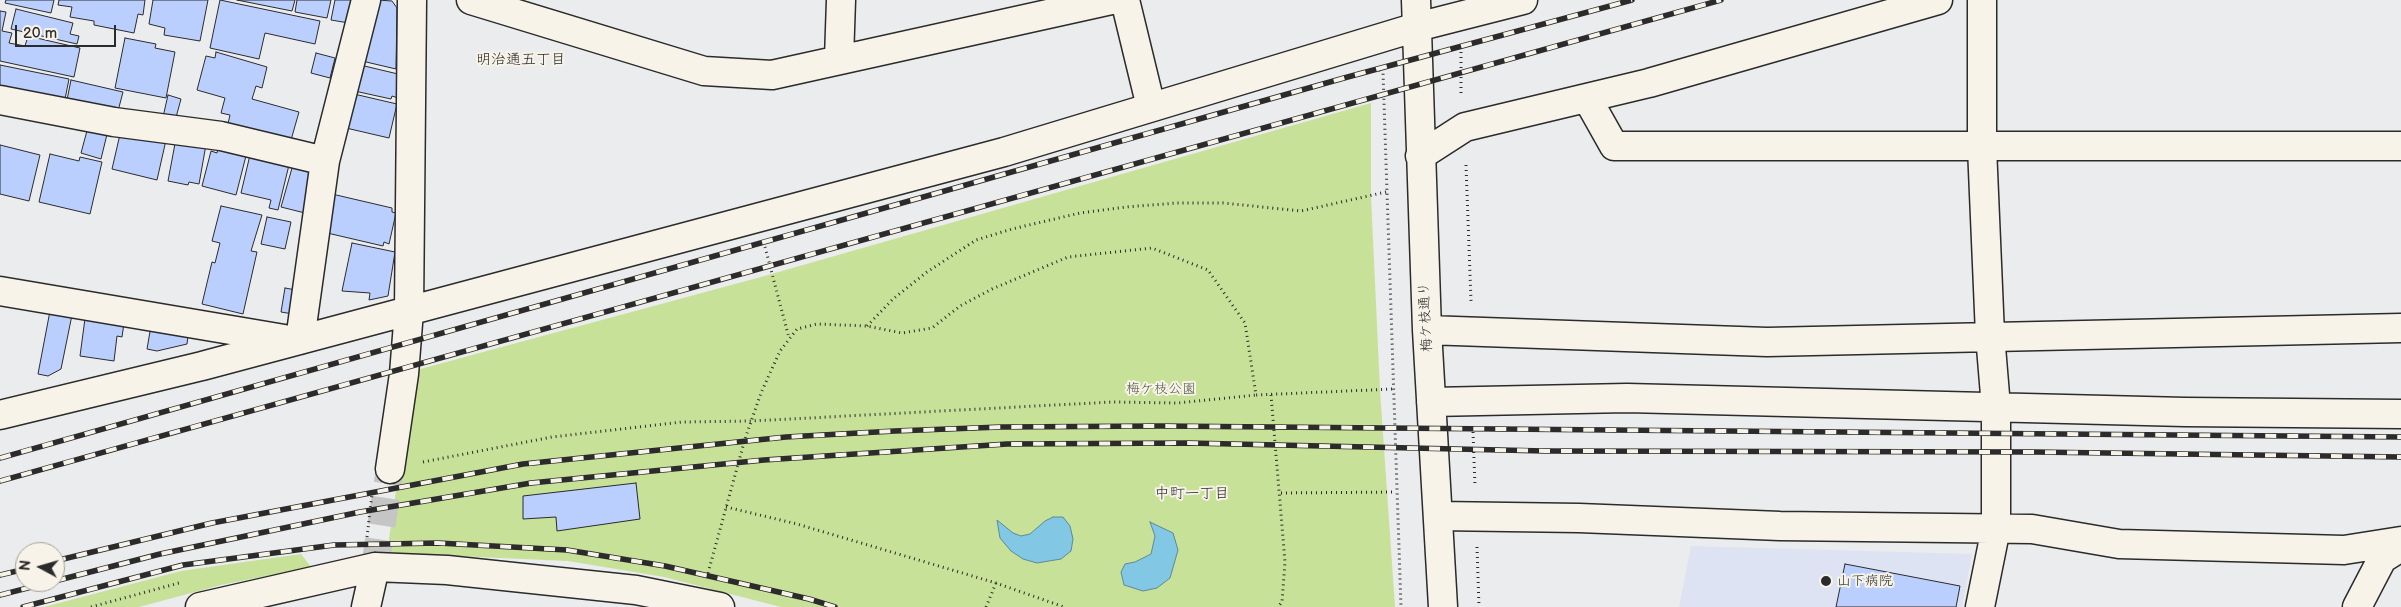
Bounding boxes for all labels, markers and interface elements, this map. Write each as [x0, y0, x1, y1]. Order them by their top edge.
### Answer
scale bar [18, 15, 119, 47]
text: 20 m [23, 24, 57, 43]
district label: 明治通五丁目 [476, 51, 566, 69]
street label: 梅ケ枝通り [1416, 282, 1436, 352]
park label: 梅ケ枝公園 [1126, 381, 1196, 397]
district label: 中町一丁目 [1155, 485, 1229, 503]
north arrow [15, 542, 65, 592]
text: N [17, 559, 35, 572]
place label: 山下病院 [1837, 573, 1893, 589]
marker: 山下病院 [1819, 574, 1833, 588]

